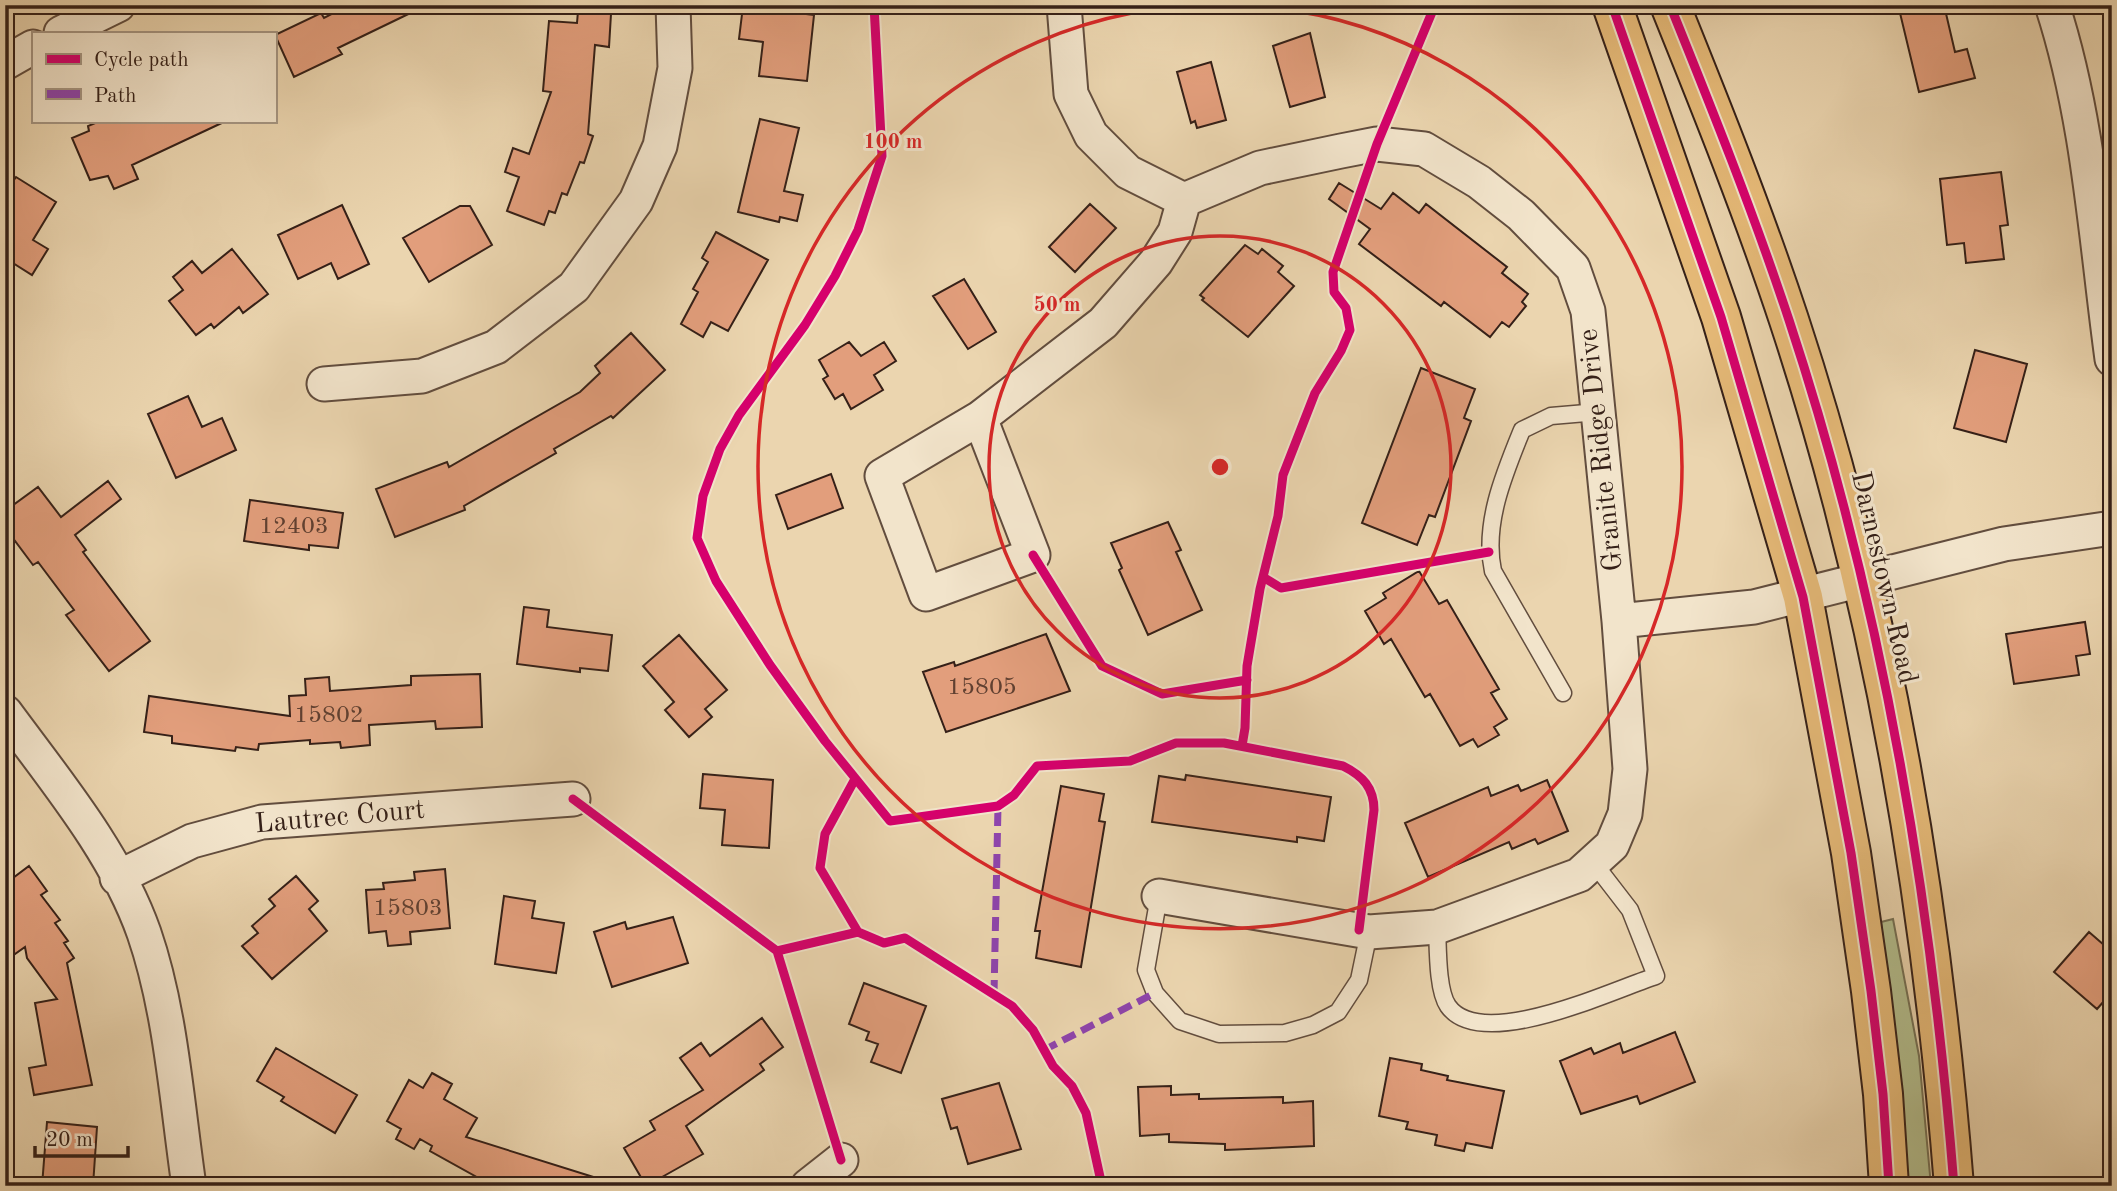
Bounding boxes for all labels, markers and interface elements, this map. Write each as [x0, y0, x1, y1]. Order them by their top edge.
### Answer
legend [32, 32, 276, 122]
text: Cycle path [94, 50, 189, 71]
text: Path [94, 86, 137, 107]
text: 100 m [863, 132, 923, 153]
text: 50 m [1033, 295, 1081, 316]
street label: Granite Ridge Drive [1575, 327, 1629, 573]
centre of rings [1208, 455, 1232, 479]
street label: Darnestown Road [1845, 469, 1921, 687]
house number: 12403 [259, 515, 329, 539]
house number: 15805 [947, 676, 1017, 700]
house number: 15802 [294, 704, 364, 728]
street label: Lautrec Court [254, 797, 426, 839]
house number: 15803 [373, 897, 443, 921]
scale bar [35, 1114, 128, 1158]
text: 20 m [46, 1130, 93, 1151]

